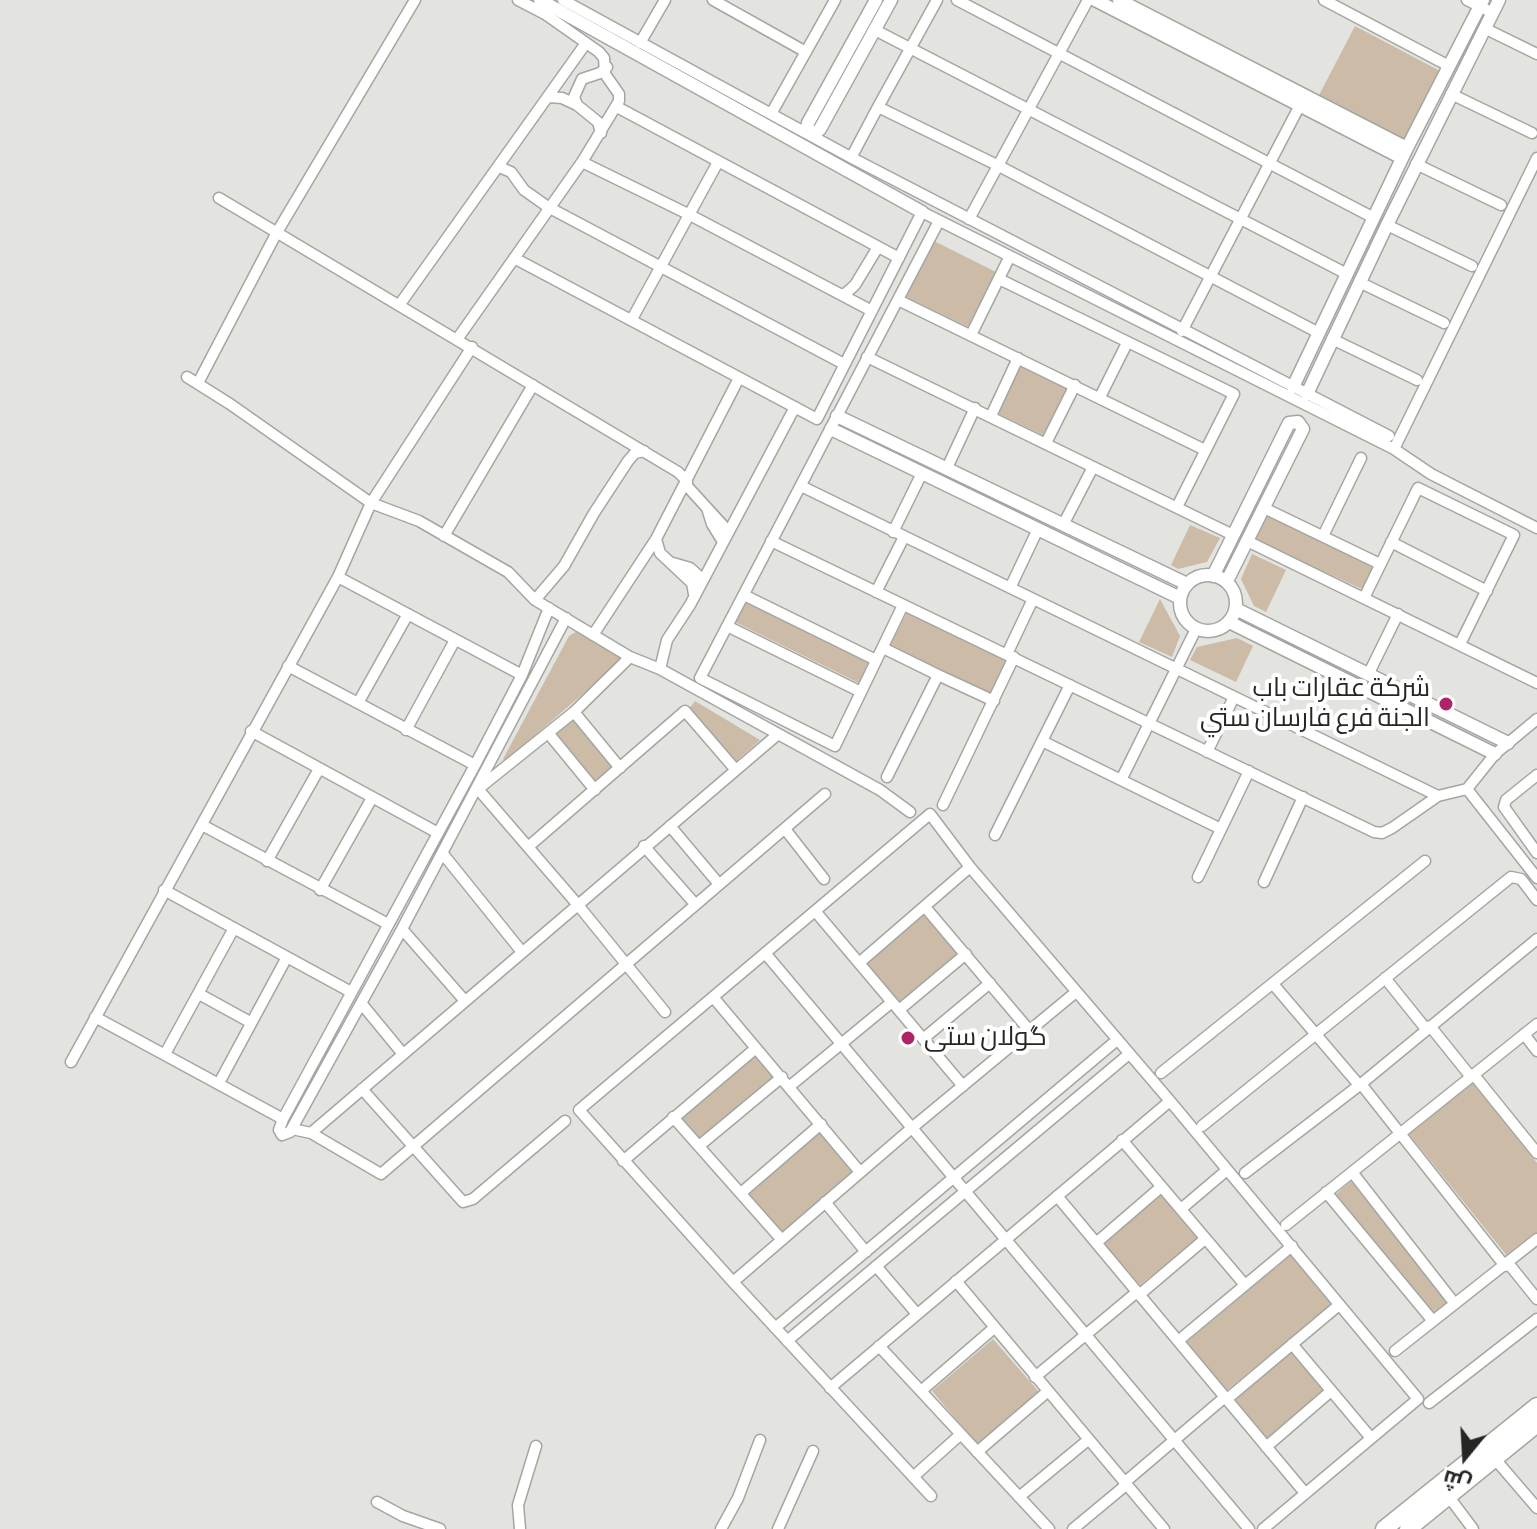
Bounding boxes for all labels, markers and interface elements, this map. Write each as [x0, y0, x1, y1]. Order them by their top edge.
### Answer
place label: شرکة عقارات باب الجنة فرع فارسان ستي [1200, 673, 1430, 734]
marker: شرکة عقارات باب الجنة فرع فارسان ستي [1437, 695, 1455, 713]
place label: گولان ستی [924, 1022, 1047, 1054]
marker: گولان ستی [899, 1029, 917, 1047]
north arrow [1425, 1417, 1505, 1497]
text: ش [1440, 1463, 1475, 1498]

